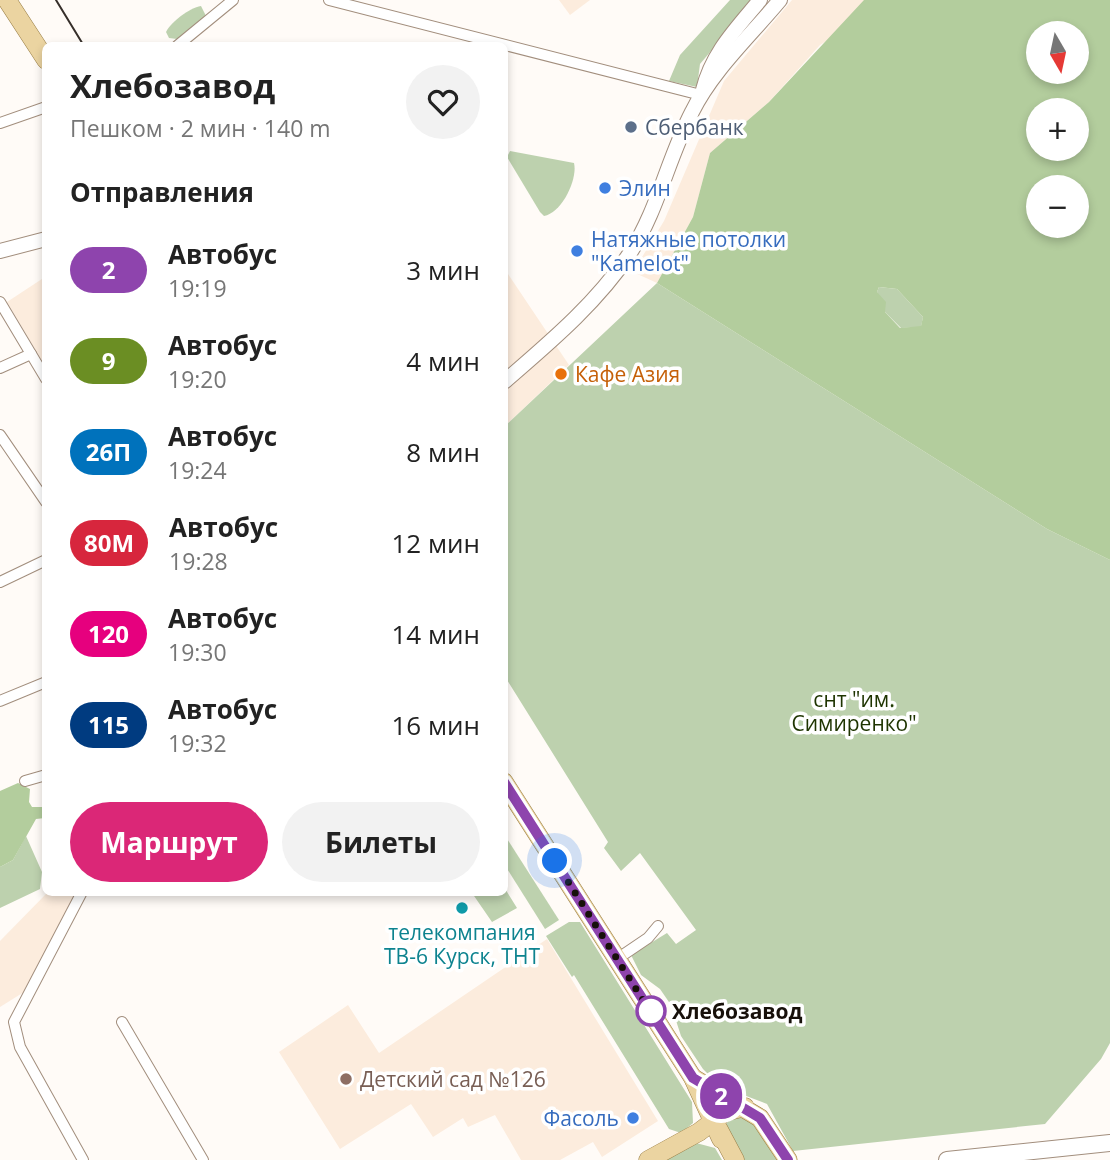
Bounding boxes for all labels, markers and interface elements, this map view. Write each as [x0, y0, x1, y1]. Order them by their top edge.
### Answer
north arrow [1026, 21, 1088, 84]
map controls [1026, 21, 1089, 238]
text: Хлебозавод [70, 63, 275, 108]
button: heart [406, 65, 480, 139]
button: + [1026, 98, 1089, 161]
text: Пешком · 2 мин · 140 m [70, 112, 331, 144]
place label: Сбербанк [645, 113, 744, 141]
marker: Сбербанк [623, 119, 639, 135]
text: Отправления [70, 174, 254, 210]
place label: Элин [619, 174, 671, 202]
button: − [1026, 175, 1089, 238]
marker: Элин [597, 180, 613, 196]
place label: Натяжные потолки "Kamelot" [591, 225, 786, 277]
text: Автобус [168, 236, 277, 272]
marker: Натяжные потолки "Kamelot" [569, 243, 585, 259]
text: 3 мин [406, 252, 480, 288]
text: 2 [102, 253, 115, 286]
text: 19:19 [168, 272, 227, 304]
text: Автобус [168, 327, 277, 363]
text: 4 мин [406, 343, 480, 379]
text: 9 [102, 344, 115, 377]
place label: Кафе Азия [575, 360, 680, 388]
text: 19:20 [168, 363, 227, 395]
marker: Кафе Азия [553, 366, 569, 382]
text: Автобус [168, 418, 277, 454]
text: 8 мин [406, 434, 480, 470]
text: 26П [86, 435, 131, 468]
text: 19:24 [168, 454, 227, 486]
text: Автобус [169, 509, 278, 545]
text: 12 мин [391, 525, 480, 561]
text: 80М [84, 526, 134, 559]
text: 19:28 [169, 545, 228, 577]
text: Автобус [168, 600, 277, 636]
text: 14 мин [391, 616, 480, 652]
text: 120 [88, 617, 129, 650]
text: 19:30 [168, 636, 227, 668]
park label: снт "им. Симиренко" [791, 685, 917, 737]
text: Автобус [168, 691, 277, 727]
text: 16 мин [391, 707, 480, 743]
text: 115 [88, 708, 129, 741]
text: 19:32 [168, 727, 227, 759]
button: Маршрут [70, 802, 268, 882]
button: Билеты [282, 802, 480, 882]
your location [537, 843, 572, 878]
marker: телекомпания ТВ-6 Курск, ТНТ [454, 900, 470, 916]
place label: телекомпания ТВ-6 Курск, ТНТ [384, 918, 540, 970]
marker: Хлебозавод [636, 996, 666, 1026]
place label: Хлебозавод [672, 997, 803, 1025]
place label: Детский сад №126 [360, 1065, 546, 1093]
marker: Детский сад №126 [338, 1071, 354, 1087]
line badge: 2 [698, 1073, 744, 1119]
text: 2 [714, 1079, 728, 1112]
place label: Фасоль [544, 1104, 619, 1132]
marker: Фасоль [625, 1110, 641, 1126]

